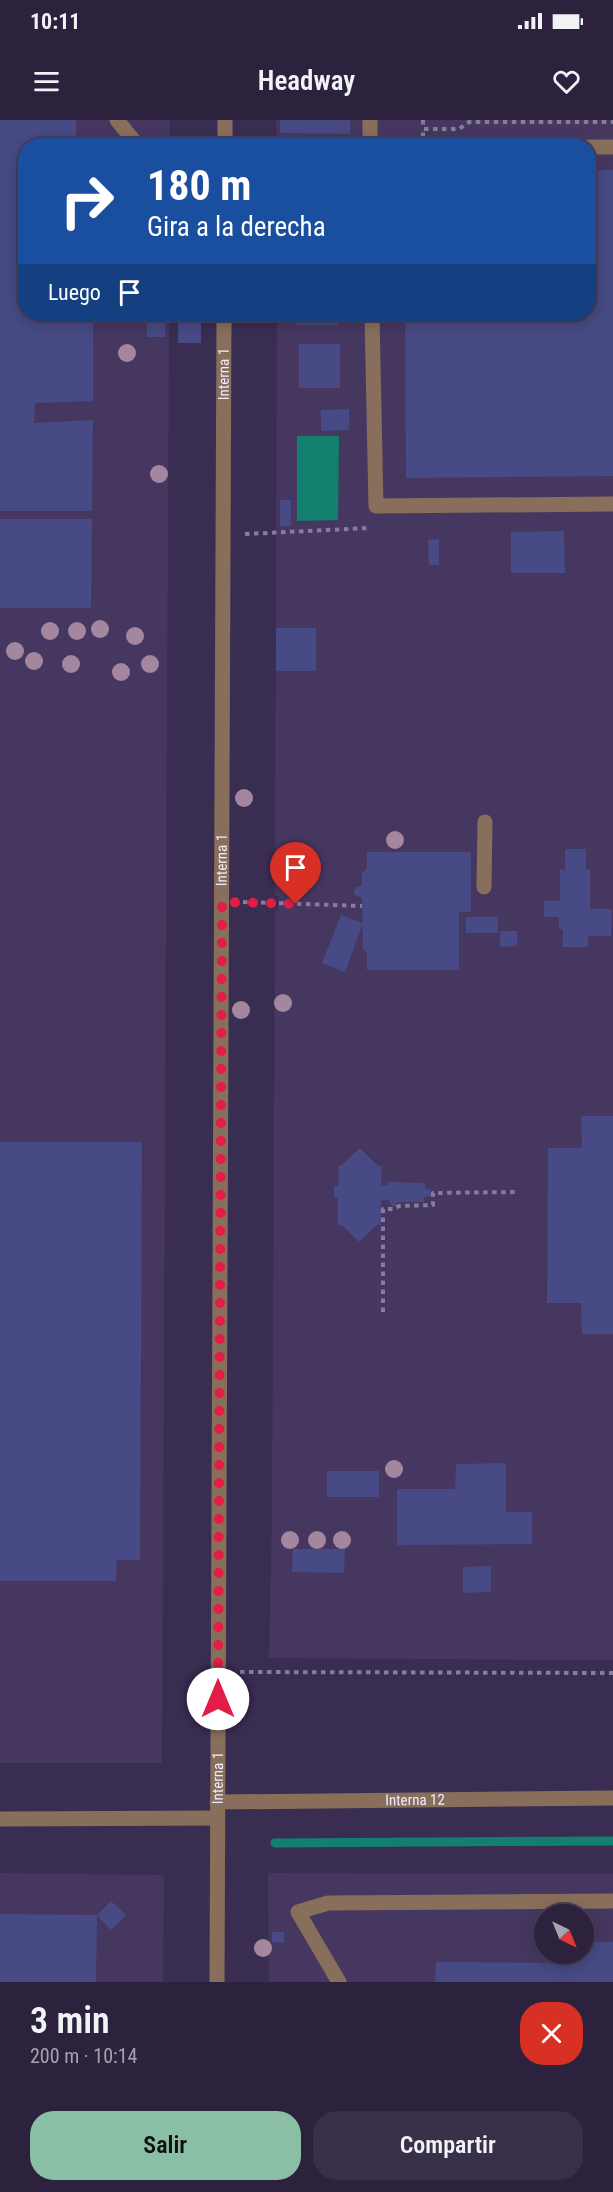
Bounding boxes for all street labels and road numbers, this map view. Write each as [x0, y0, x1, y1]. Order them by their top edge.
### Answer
street label: Interna 1 [215, 348, 233, 400]
street label: Interna 1 [213, 834, 231, 886]
street label: Interna 1 [209, 1752, 227, 1804]
street label: Interna 12 [385, 1791, 445, 1809]

